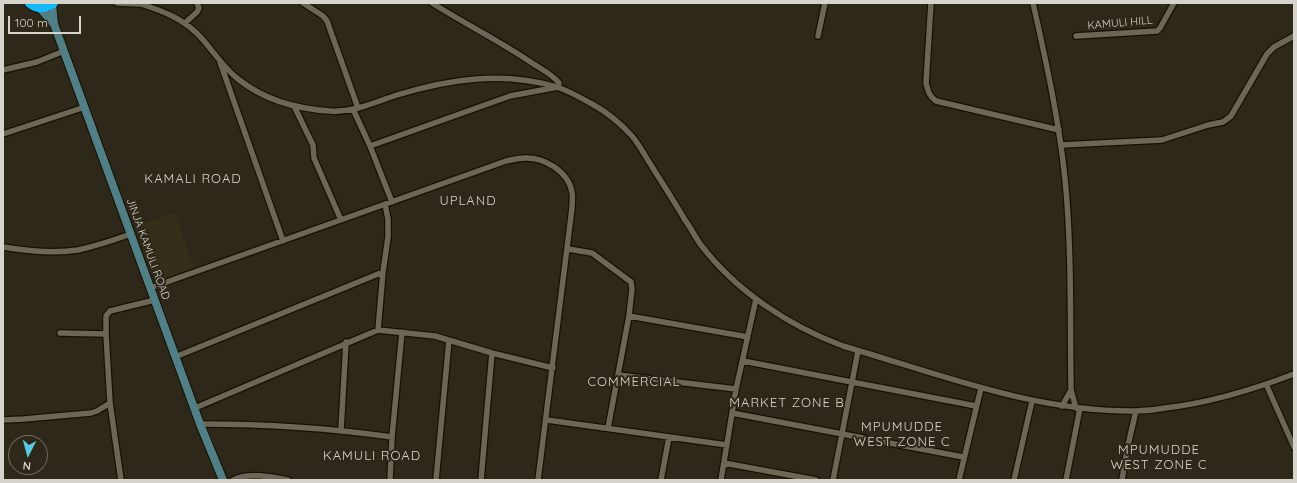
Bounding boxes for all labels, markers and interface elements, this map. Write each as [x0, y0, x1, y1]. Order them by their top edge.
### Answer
scale bar [10, 8, 83, 34]
street label: KAMULI HILL [1087, 14, 1153, 32]
text: 100 m [15, 15, 48, 30]
district label: KAMALI ROAD [144, 171, 242, 187]
district label: UPLAND [439, 193, 497, 209]
street label: JINJA KAMULI ROAD [123, 196, 173, 302]
district label: COMMERCIAL [588, 374, 680, 390]
district label: MARKET ZONE B [729, 395, 845, 411]
district label: MPUMUDDE WEST ZONE C [854, 419, 950, 450]
north arrow [8, 435, 48, 475]
district label: MPUMUDDE WEST ZONE C [1111, 442, 1207, 473]
district label: KAMULI ROAD [323, 448, 421, 464]
text: N [22, 459, 32, 473]

